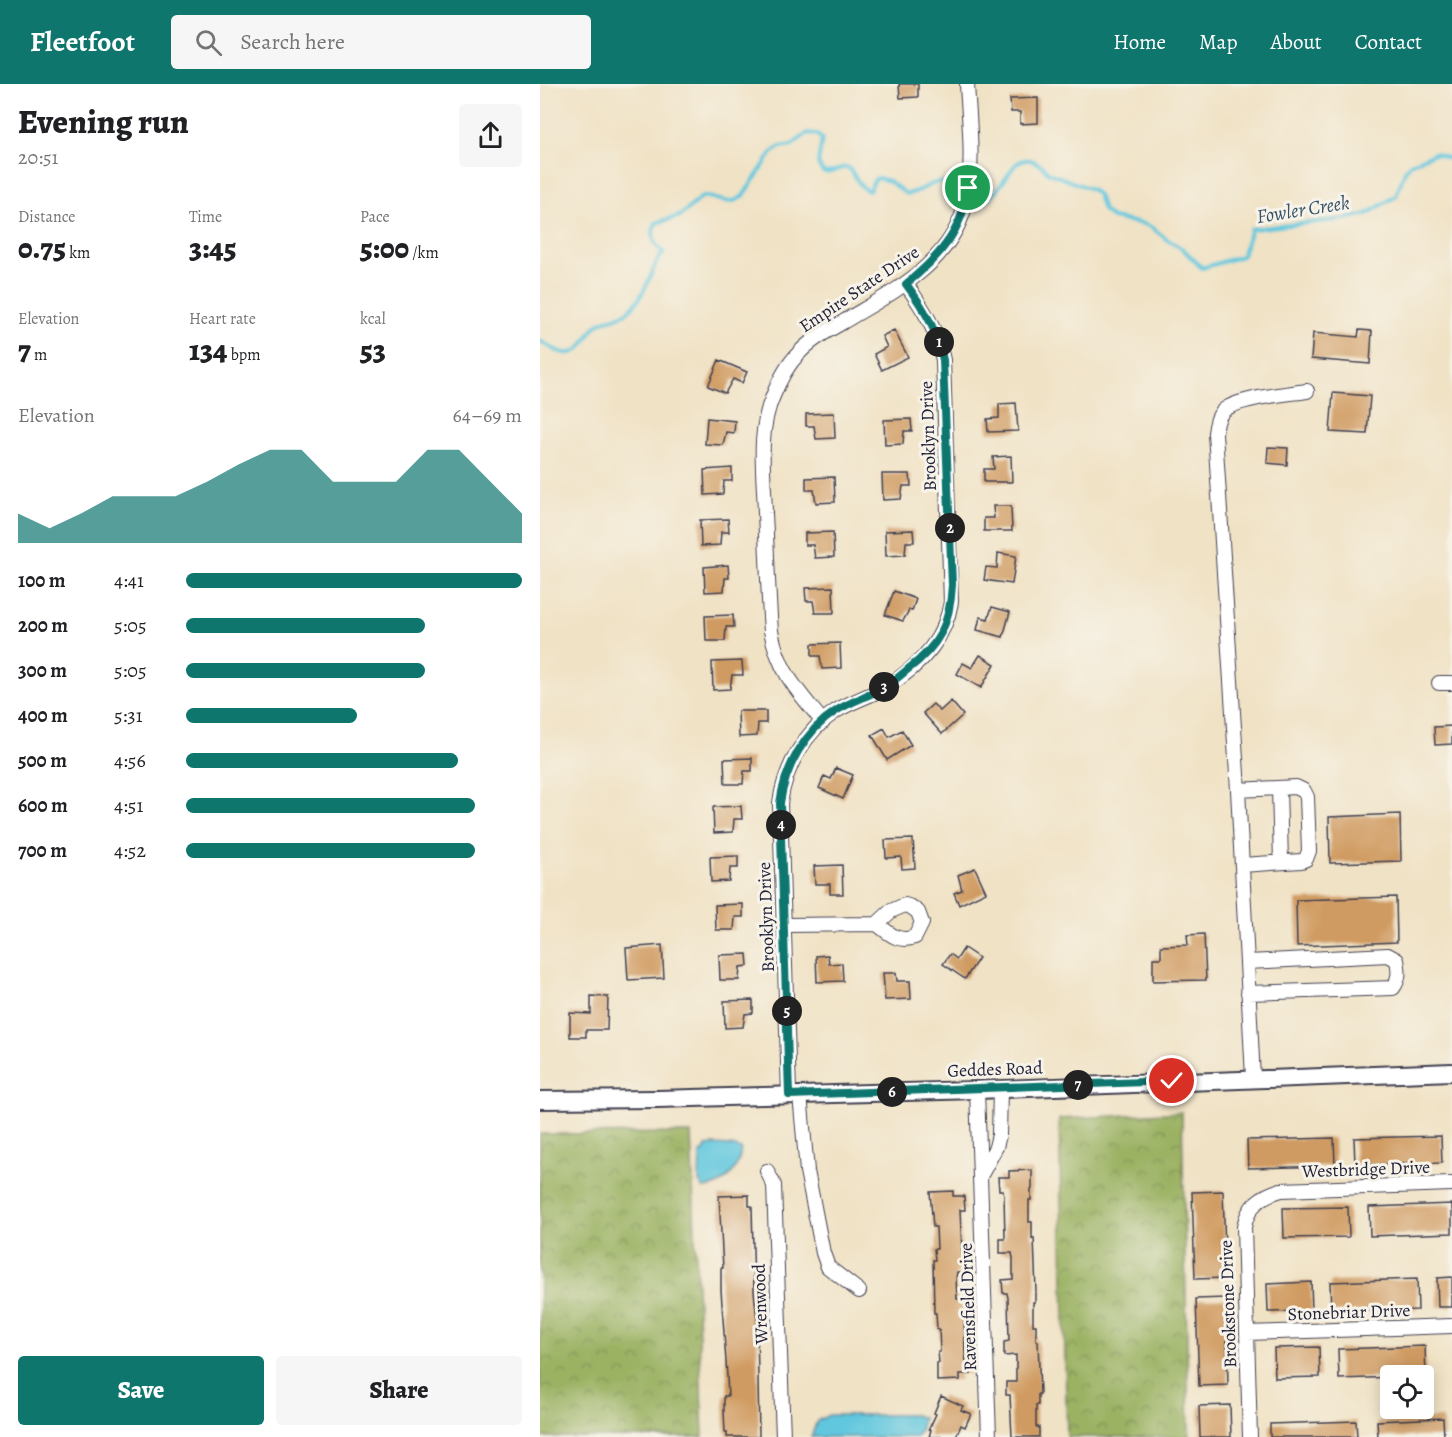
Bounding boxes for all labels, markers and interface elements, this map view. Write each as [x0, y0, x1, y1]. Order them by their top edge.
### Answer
search box [171, 15, 591, 69]
text: Fleetfoot [30, 23, 135, 61]
icon: search [192, 26, 225, 59]
text: Search here [240, 27, 345, 57]
text: Home [1113, 28, 1166, 56]
text: Map [1199, 28, 1237, 56]
text: About [1270, 28, 1322, 56]
text: Contact [1355, 28, 1422, 56]
text: Evening run [18, 99, 189, 144]
button: share [459, 104, 522, 167]
text: 20:51 [18, 144, 58, 171]
pin [942, 162, 993, 213]
icon: arrive [951, 171, 984, 204]
water label: Fowler Creek [1255, 189, 1352, 230]
text: Distance [18, 206, 75, 228]
text: Time [189, 206, 222, 228]
text: Pace [360, 206, 390, 228]
text: 0.75 [18, 228, 66, 268]
text: 3:45 [189, 228, 236, 268]
text: 5:00 [360, 228, 409, 268]
street label: Empire State Drive [794, 240, 924, 338]
text: km [66, 242, 90, 264]
text: /km [409, 242, 439, 264]
text: Elevation [18, 308, 79, 330]
text: Heart rate [189, 308, 256, 330]
text: kcal [360, 308, 386, 330]
pin: 1 [924, 327, 954, 357]
text: 7 [18, 330, 31, 370]
text: 134 [189, 330, 228, 370]
text: 53 [360, 330, 386, 370]
text: 1 [936, 331, 942, 353]
text: m [31, 344, 47, 366]
text: bpm [228, 344, 261, 366]
street label: Brooklyn Drive [914, 380, 942, 492]
text: Elevation [18, 402, 95, 429]
text: 64–69 m [453, 402, 522, 429]
pin: 2 [935, 513, 965, 543]
text: 2 [946, 517, 954, 539]
text: 100 m [18, 567, 66, 594]
text: 4:41 [114, 567, 144, 594]
text: 200 m [18, 612, 68, 639]
text: 5:05 [114, 612, 147, 639]
text: 300 m [18, 657, 67, 684]
text: 5:05 [114, 657, 147, 684]
pin: 3 [869, 672, 899, 702]
text: 3 [881, 676, 887, 698]
text: 400 m [18, 702, 68, 729]
text: 5:31 [114, 702, 143, 729]
text: 500 m [18, 747, 67, 774]
text: 4:56 [114, 747, 146, 774]
text: 600 m [18, 792, 68, 819]
text: 4:51 [114, 792, 143, 819]
pin: 4 [766, 810, 796, 840]
text: 4 [777, 814, 785, 836]
text: 700 m [18, 837, 67, 864]
text: 4:52 [114, 837, 146, 864]
street label: Brooklyn Drive [752, 861, 780, 973]
pin: 5 [772, 996, 802, 1026]
text: 5 [784, 1000, 790, 1022]
street label: Geddes Road [947, 1055, 1043, 1083]
pin [1146, 1055, 1197, 1106]
icon: check [1155, 1064, 1188, 1097]
pin: 7 [1063, 1070, 1093, 1100]
text: 7 [1075, 1074, 1081, 1096]
pin: 6 [877, 1077, 907, 1107]
text: 6 [888, 1081, 896, 1103]
street label: Westbridge Drive [1300, 1155, 1431, 1183]
street label: Brookstone Drive [1214, 1240, 1242, 1368]
street label: Ravensfield Drive [954, 1243, 982, 1371]
street label: Wrenwood [747, 1263, 773, 1346]
street label: Stonebriar Drive [1287, 1298, 1411, 1326]
button: Save [18, 1356, 264, 1425]
button: Share [276, 1356, 522, 1425]
map controls [1380, 1365, 1434, 1419]
button: locate [1380, 1365, 1434, 1419]

